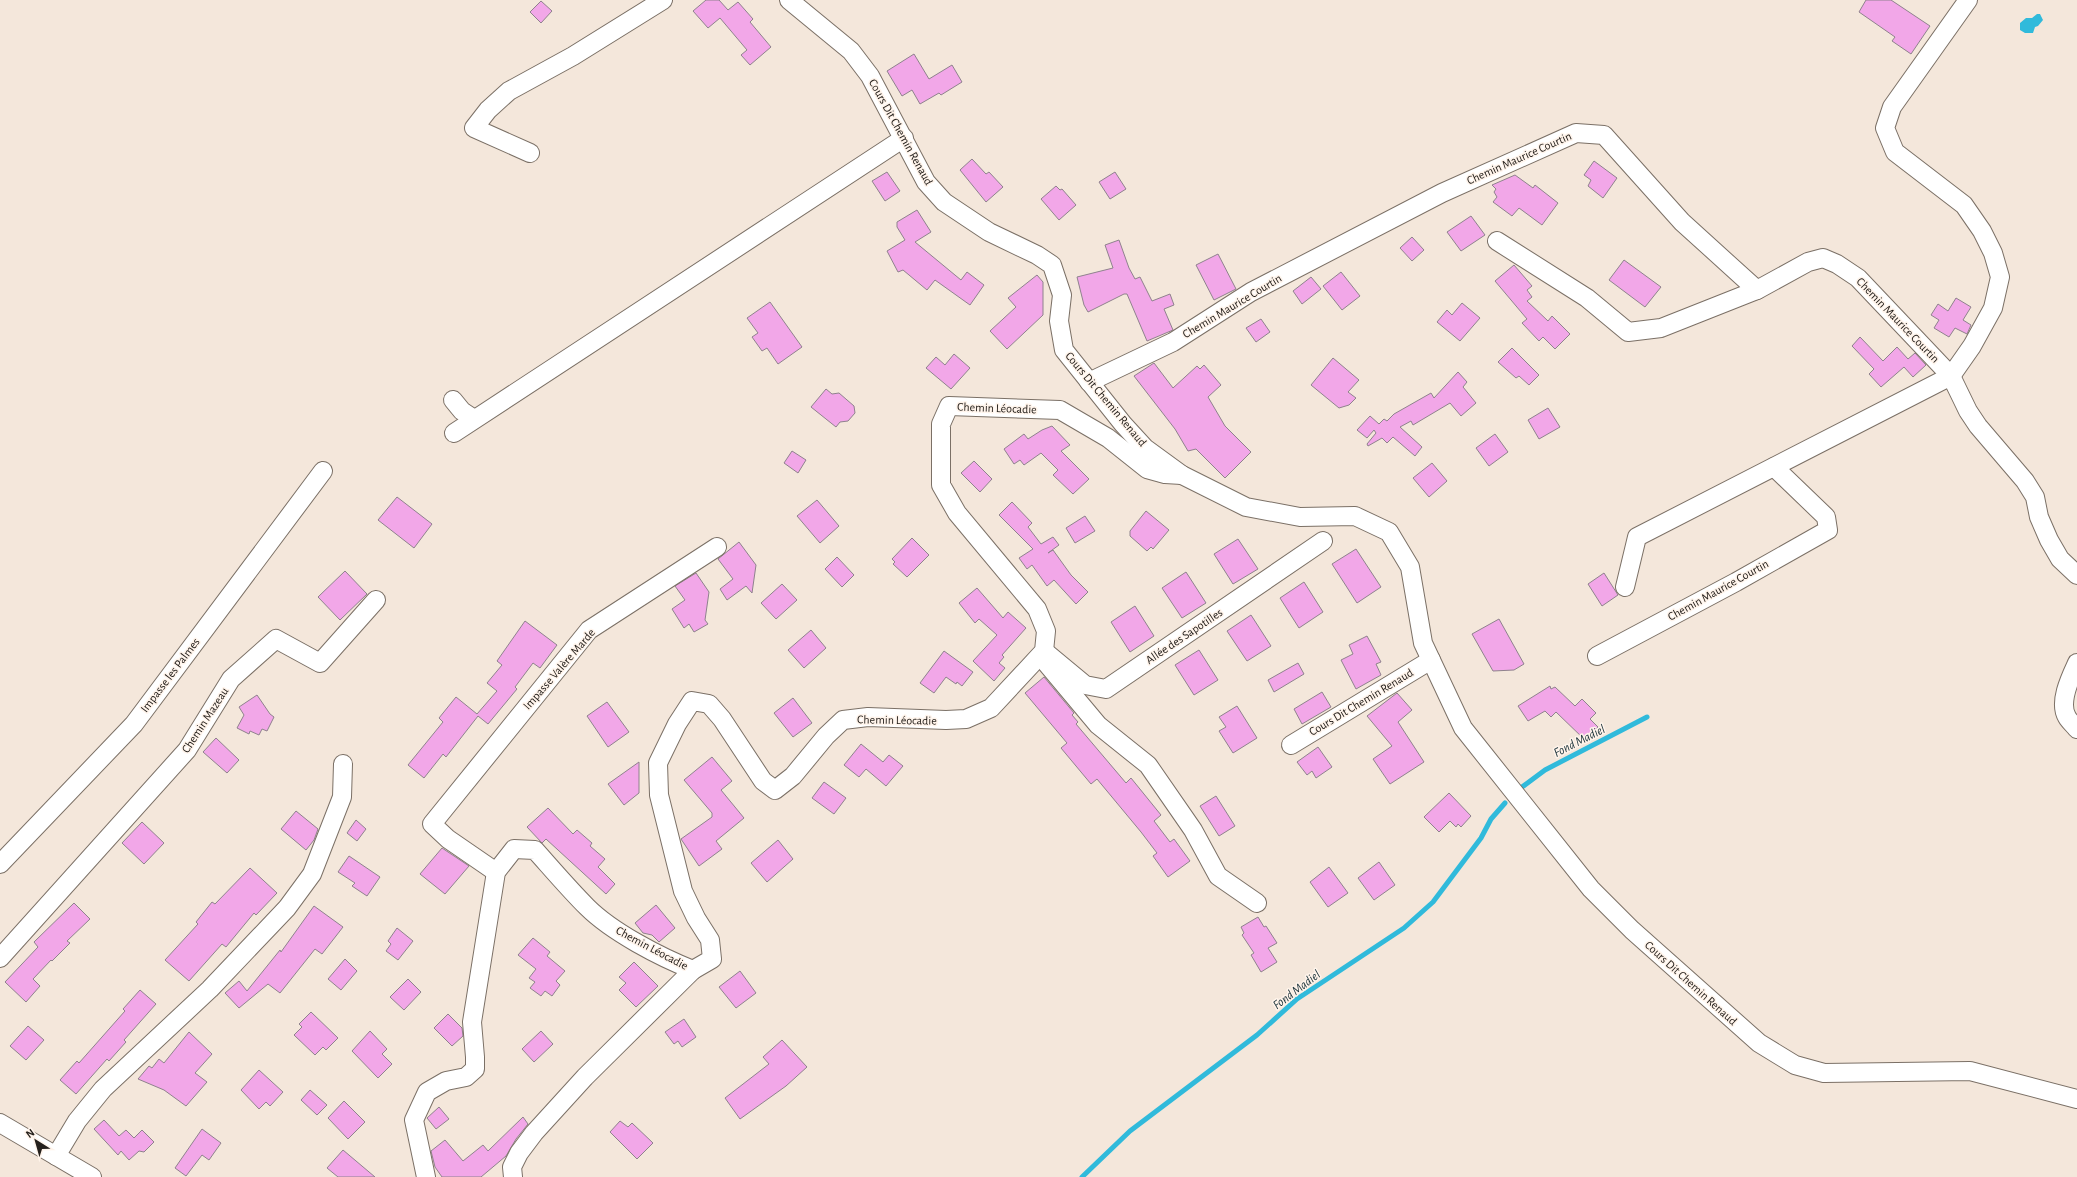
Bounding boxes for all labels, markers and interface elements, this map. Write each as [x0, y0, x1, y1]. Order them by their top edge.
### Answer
street label: Cours Dit Chemin Renaud [867, 77, 935, 187]
street label: Chemin Maurice Courtin [1465, 129, 1573, 187]
street label: Chemin Maurice Courtin [1180, 272, 1284, 340]
street label: Chemin Maurice Courtin [1854, 275, 1942, 365]
street label: Cours Dit Chemin Renaud [1063, 349, 1149, 449]
street label: Chemin Léocadie [957, 401, 1037, 415]
street label: Chemin Maurice Courtin [1666, 557, 1770, 623]
street label: Allée des Sapotilles [1143, 606, 1225, 666]
street label: Impasse Valère Marde [521, 626, 597, 712]
street label: Impasse les Palmes [138, 636, 202, 714]
street label: Cours Dit Chemin Renaud [1307, 666, 1415, 738]
street label: Chemin Mazeau [179, 685, 231, 755]
street label: Chemin Léocadie [857, 713, 937, 727]
water label: Fond Madiel [1552, 723, 1608, 760]
street label: Chemin Léocadie [614, 924, 690, 972]
street label: Cours Dit Chemin Renaud [1643, 939, 1739, 1027]
water label: Fond Madiel [1271, 968, 1323, 1012]
north arrow [16, 1121, 56, 1161]
text: N [24, 1127, 37, 1140]

